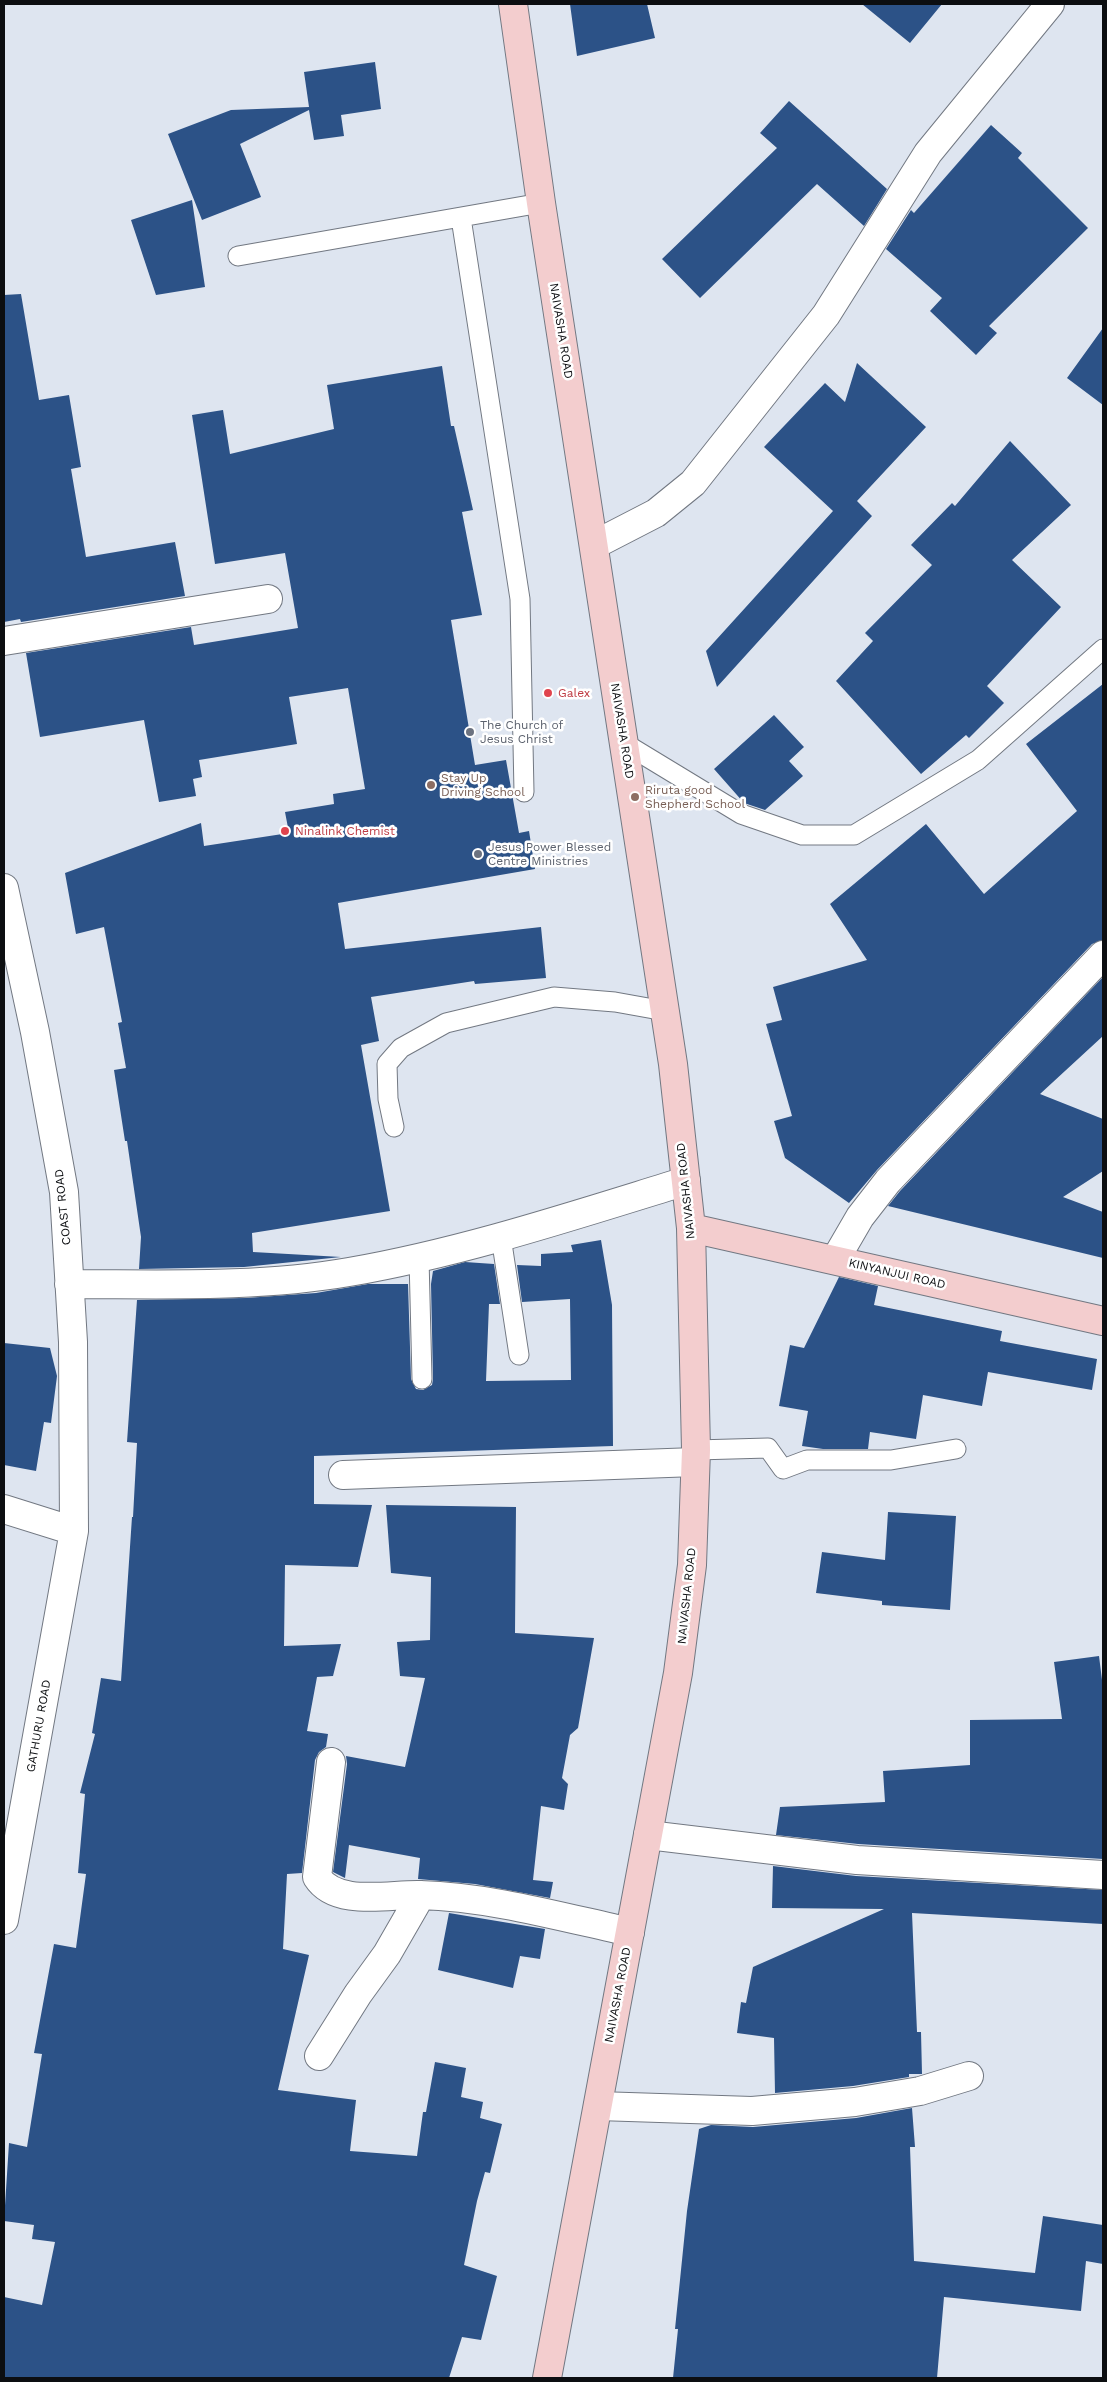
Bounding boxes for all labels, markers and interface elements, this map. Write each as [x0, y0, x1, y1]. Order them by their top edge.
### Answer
street label: NAIVASHA ROAD [546, 282, 576, 380]
street label: NAIVASHA ROAD [607, 682, 637, 780]
place label: Galex [558, 686, 590, 700]
marker: Galex [542, 687, 554, 699]
place label: The Church of Jesus Christ [480, 718, 563, 746]
marker: The Church of Jesus Christ [464, 726, 476, 738]
place label: Stay Up Driving School [441, 771, 525, 799]
marker: Stay Up Driving School [425, 779, 437, 791]
place label: Riruta good Shepherd School [645, 783, 745, 811]
marker: Riruta good Shepherd School [629, 791, 641, 803]
place label: Ninalink Chemist [295, 824, 395, 838]
marker: Ninalink Chemist [279, 825, 291, 837]
place label: Jesus Power Blessed Centre Ministries [488, 840, 611, 868]
marker: Jesus Power Blessed Centre Ministries [472, 848, 484, 860]
street label: NAIVASHA ROAD [674, 1142, 698, 1240]
street label: COAST ROAD [52, 1168, 74, 1246]
street label: KINYANJUI ROAD [847, 1256, 947, 1292]
street label: NAIVASHA ROAD [675, 1547, 699, 1645]
street label: GATHURU ROAD [24, 1679, 54, 1773]
street label: NAIVASHA ROAD [602, 1946, 634, 2044]

